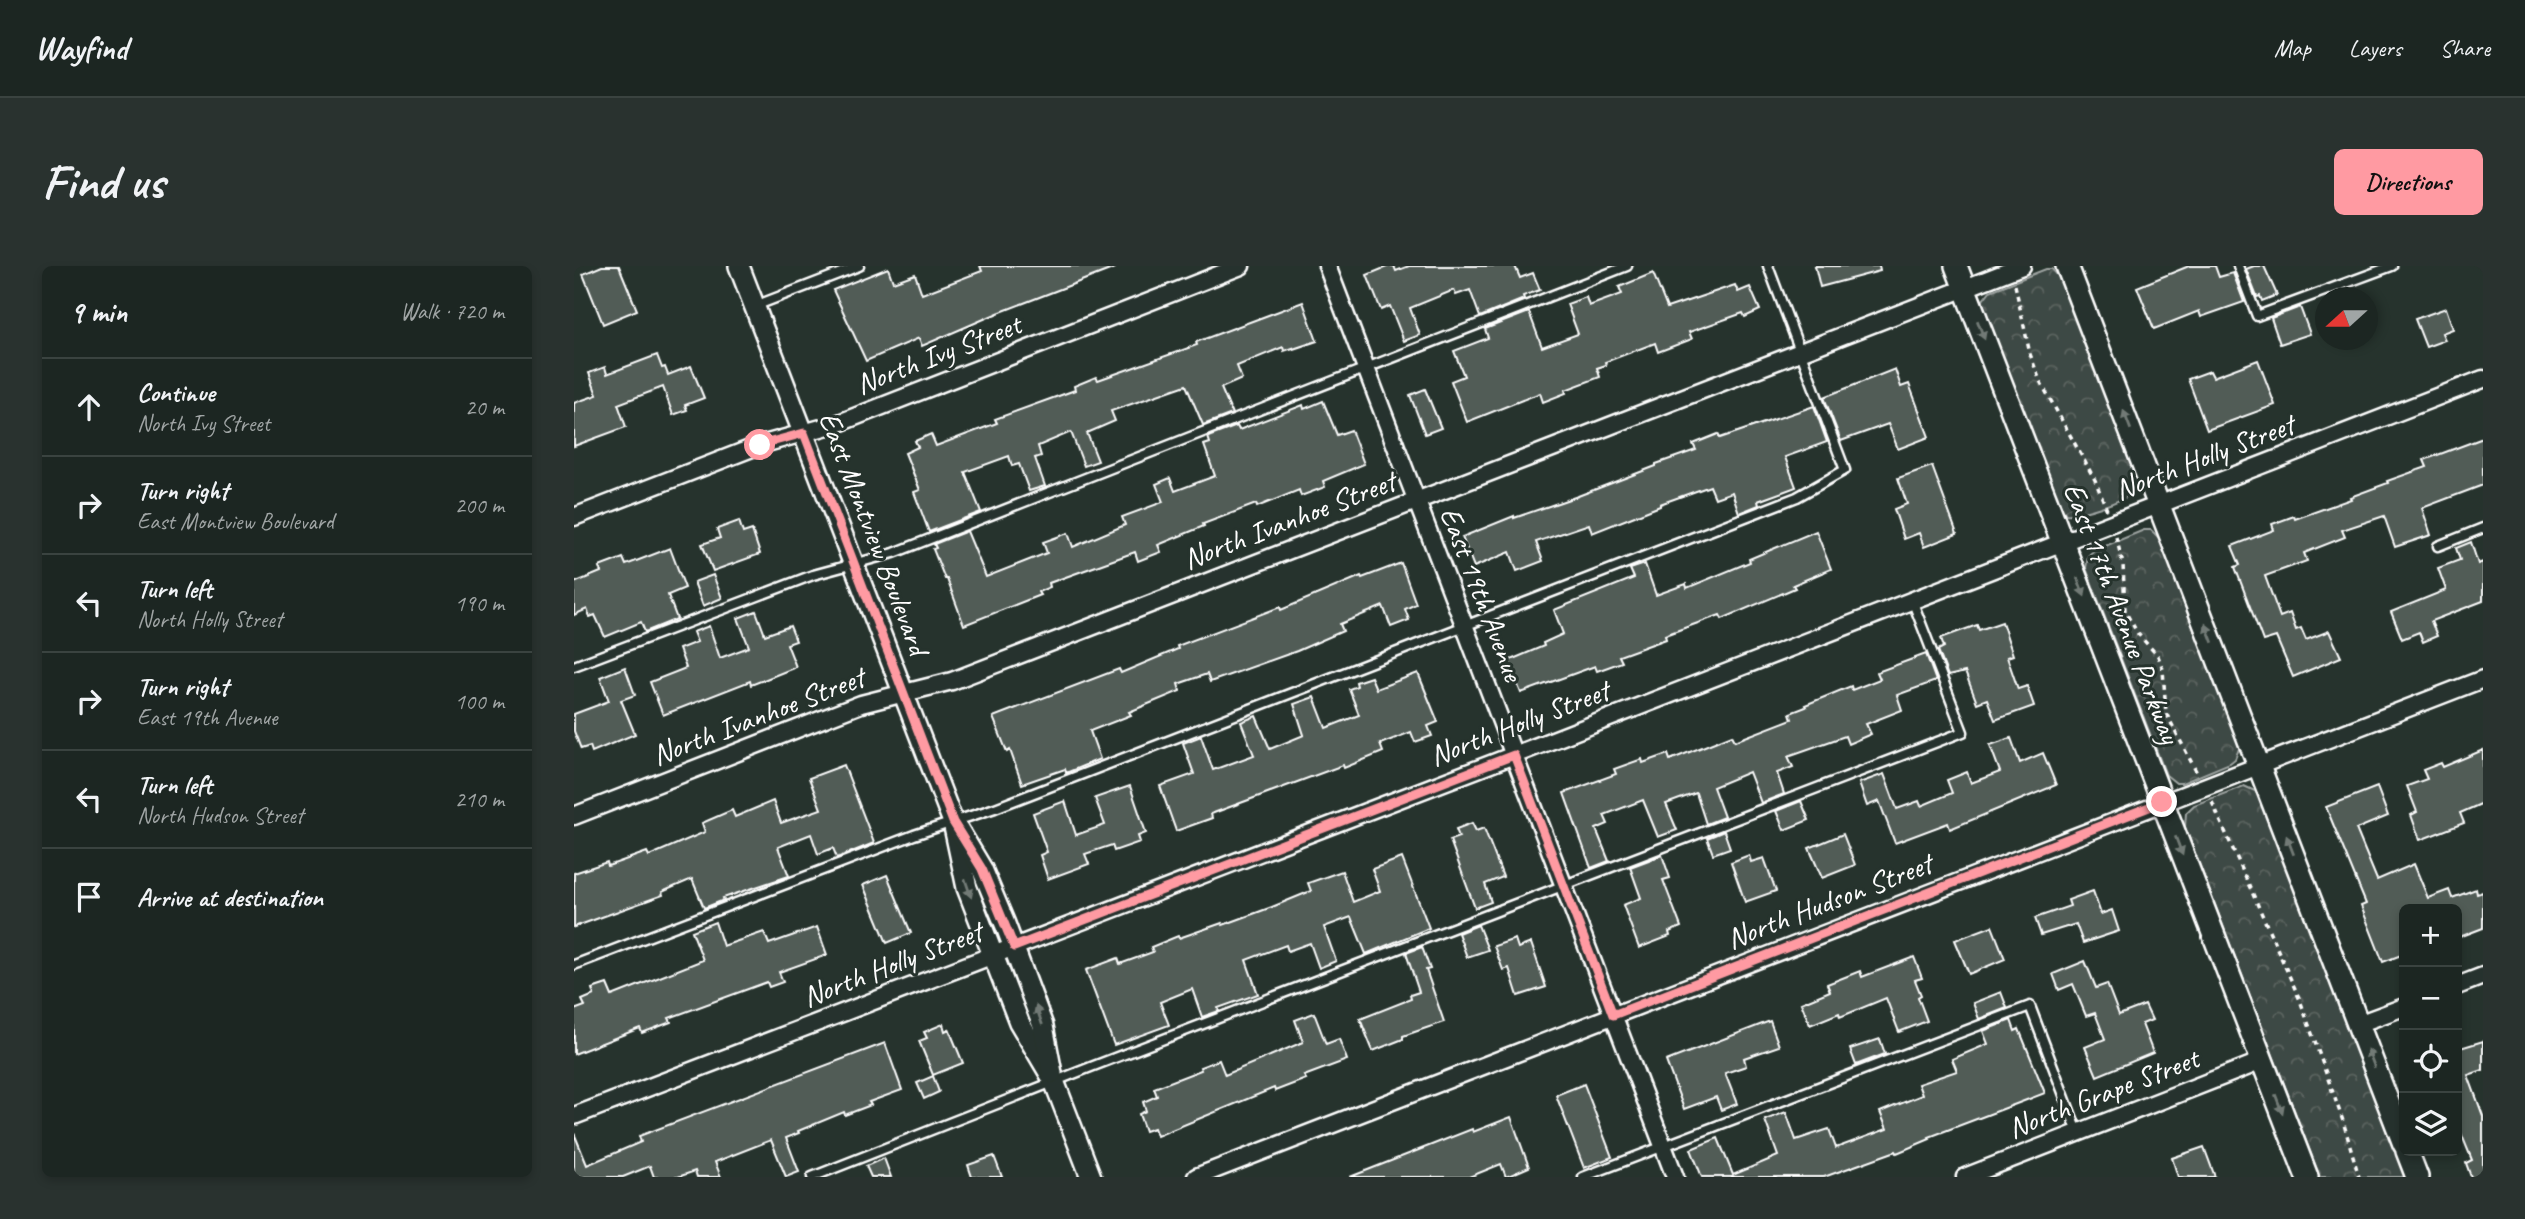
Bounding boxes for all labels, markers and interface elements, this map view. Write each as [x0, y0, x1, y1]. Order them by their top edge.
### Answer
text: Wayfind [35, 27, 128, 69]
text: Map [2274, 33, 2311, 63]
text: Layers [2349, 33, 2402, 63]
text: Share [2440, 33, 2490, 63]
button: Directions [2334, 149, 2483, 215]
text: Find us [42, 151, 164, 213]
north arrow [2315, 287, 2378, 350]
text: 9 min [70, 293, 127, 331]
text: Walk · 720 m [400, 297, 504, 326]
street label: North Ivy Street [850, 304, 1029, 403]
one-way arrow [1975, 319, 1986, 340]
text: Continue [137, 376, 215, 409]
icon: ahead [70, 388, 108, 426]
text: 20 m [465, 393, 504, 422]
street label: North Holly Street [2109, 404, 2303, 509]
street label: East Montview Boulevard [810, 406, 939, 664]
text: North Ivy Street [137, 409, 270, 438]
one-way arrow [2121, 410, 2132, 431]
route start [744, 429, 775, 460]
street label: North Ivanhoe Street [1177, 461, 1404, 578]
text: Turn right [137, 474, 228, 507]
street label: East 17th Avenue Parkway [2055, 477, 2190, 750]
icon: right [70, 486, 108, 524]
text: 200 m [455, 491, 504, 520]
street label: East 19th Avenue [1431, 502, 1533, 688]
text: East Montview Boulevard [137, 507, 334, 536]
text: Turn left [137, 572, 212, 605]
one-way arrow [2075, 577, 2086, 598]
icon: left [70, 584, 108, 622]
text: 190 m [455, 589, 504, 618]
text: North Holly Street [137, 605, 282, 634]
one-way arrow [2203, 622, 2214, 643]
street label: North Ivanhoe Street [646, 657, 873, 774]
text: Turn right [137, 670, 228, 703]
street label: North Holly Street [1424, 670, 1618, 775]
icon: right [70, 682, 108, 720]
text: 100 m [455, 687, 504, 716]
text: East 19th Avenue [137, 703, 278, 732]
text: Turn left [137, 768, 212, 801]
icon: left [70, 780, 108, 818]
text: 210 m [455, 785, 504, 814]
route end [2146, 786, 2177, 817]
text: North Hudson Street [137, 801, 303, 830]
one-way arrow [2284, 834, 2295, 855]
one-way arrow [2174, 835, 2185, 856]
street label: North Hudson Street [1721, 843, 1941, 958]
icon: arrive [70, 878, 108, 916]
one-way arrow [963, 878, 974, 899]
text: Arrive at destination [137, 881, 323, 914]
map controls [2399, 904, 2462, 1156]
button: + [2399, 904, 2462, 967]
street label: North Holly Street [797, 911, 991, 1016]
button: − [2399, 967, 2462, 1030]
one-way arrow [1033, 1004, 1044, 1025]
button: locate [2399, 1030, 2462, 1093]
street label: North Grape Street [2002, 1038, 2207, 1147]
one-way arrow [2365, 1047, 2376, 1068]
one-way arrow [2273, 1093, 2284, 1114]
button: layers [2399, 1093, 2462, 1156]

